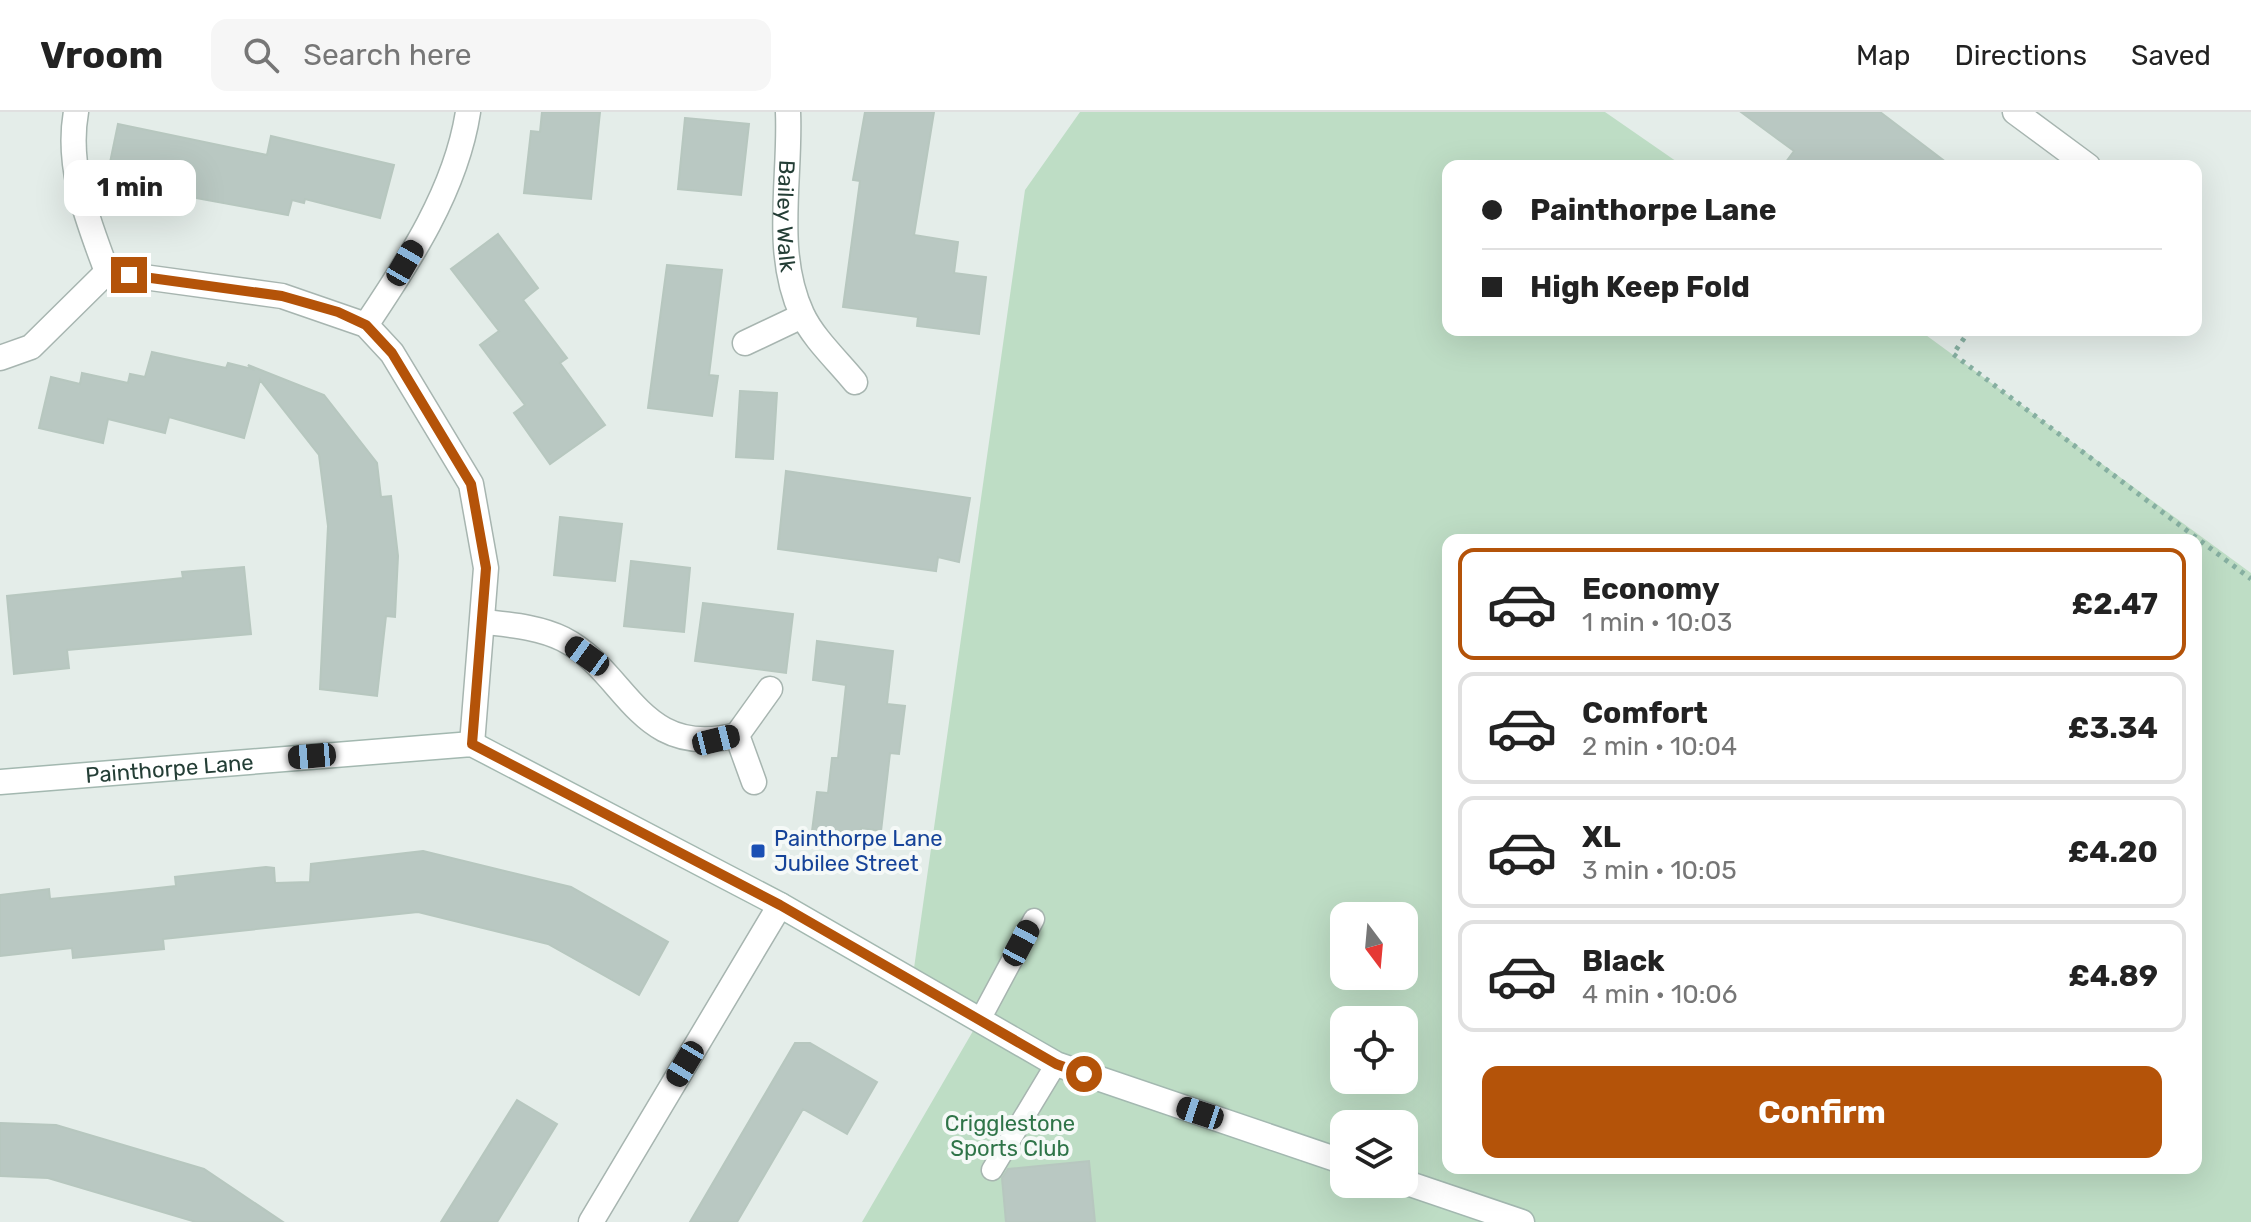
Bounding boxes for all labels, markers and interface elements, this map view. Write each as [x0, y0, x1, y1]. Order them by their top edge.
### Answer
search box [211, 19, 771, 91]
text: Vroom [40, 32, 163, 78]
icon: search [239, 33, 283, 77]
text: Search here [303, 37, 472, 73]
text: Map [1856, 39, 1910, 72]
text: Directions [1954, 39, 2087, 72]
text: Saved [2131, 39, 2211, 72]
callout: 1 min [63, 159, 195, 215]
street label: Bailey Walk [771, 159, 802, 274]
text: 1 min [97, 172, 163, 203]
text: Painthorpe Lane [1530, 192, 1777, 228]
car [383, 236, 427, 290]
route end [111, 257, 147, 293]
text: High Keep Fold [1530, 269, 1750, 305]
icon: car [1486, 568, 1558, 640]
text: Economy [1582, 571, 1720, 607]
text: £2.47 [2072, 586, 2158, 622]
text: 1 min · 10:03 [1582, 607, 1732, 638]
car [561, 632, 613, 680]
icon: car [1486, 692, 1558, 764]
text: Comfort [1582, 695, 1708, 731]
text: £3.34 [2068, 710, 2158, 746]
car [690, 723, 742, 757]
text: 2 min · 10:04 [1582, 731, 1737, 762]
car [287, 742, 337, 770]
street label: Painthorpe Lane [84, 749, 255, 789]
icon: car [1486, 816, 1558, 888]
text: XL [1582, 819, 1621, 855]
place label: Painthorpe Lane Jubilee Street [774, 825, 943, 877]
text: £4.20 [2068, 834, 2158, 870]
marker: Painthorpe Lane Jubilee Street [749, 842, 767, 860]
text: 3 min · 10:05 [1582, 855, 1737, 886]
north arrow [1330, 902, 1418, 990]
map controls [1330, 902, 1418, 1198]
car [999, 916, 1043, 970]
icon: car [1486, 940, 1558, 1012]
text: Black [1582, 943, 1665, 979]
text: £4.89 [2068, 958, 2158, 994]
text: 4 min · 10:06 [1582, 979, 1737, 1010]
button: locate [1330, 1006, 1418, 1094]
car [662, 1037, 708, 1091]
route start [1066, 1056, 1102, 1092]
button: Confirm [1482, 1066, 2162, 1158]
car [1173, 1094, 1227, 1132]
park label: Crigglestone Sports Club [945, 1110, 1075, 1162]
button: layers [1330, 1110, 1418, 1198]

